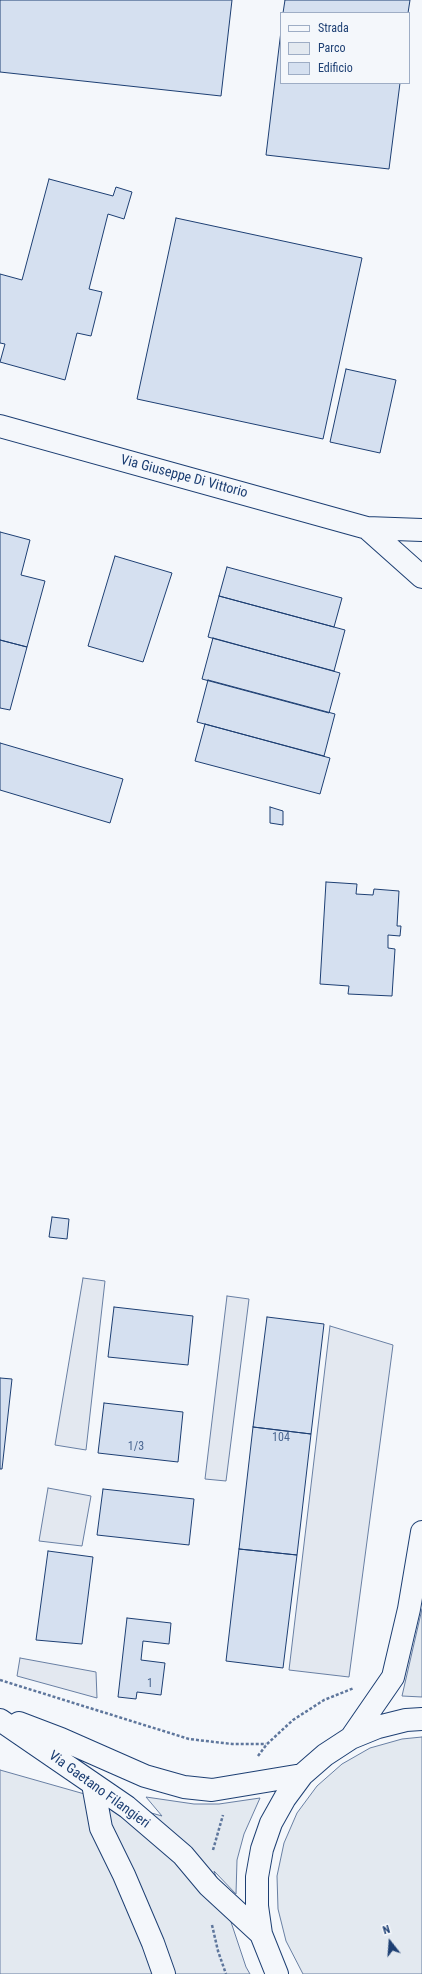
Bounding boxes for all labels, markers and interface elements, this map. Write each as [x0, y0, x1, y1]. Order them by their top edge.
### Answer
legend [280, 12, 410, 84]
text: Strada [318, 21, 349, 35]
text: Parco [318, 41, 345, 55]
text: Edificio [318, 61, 353, 75]
street label: Via Giuseppe Di Vittorio [119, 452, 249, 502]
house number: 104 [272, 1431, 290, 1445]
house number: 1/3 [128, 1440, 144, 1454]
house number: 1 [147, 1677, 153, 1691]
street label: Via Gaetano Filangieri [45, 1748, 153, 1832]
north arrow [370, 1922, 410, 1962]
text: N [381, 1923, 391, 1937]

